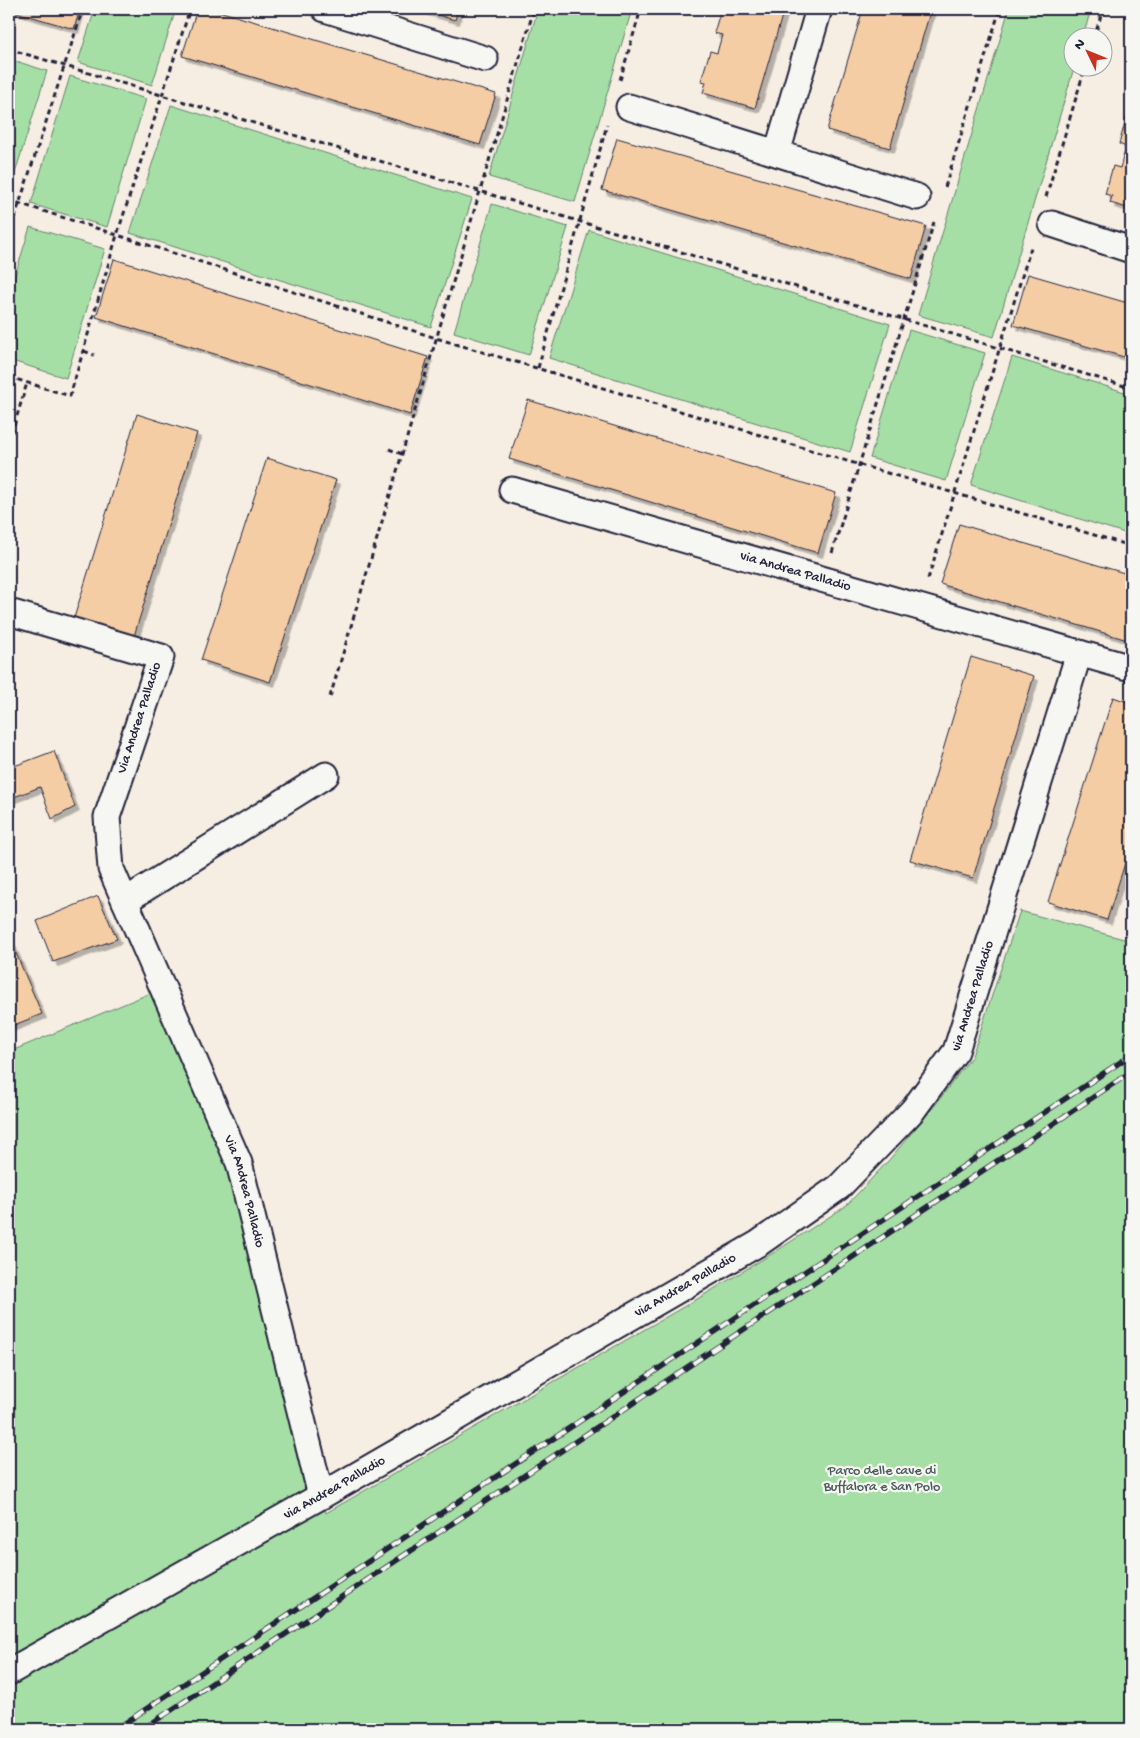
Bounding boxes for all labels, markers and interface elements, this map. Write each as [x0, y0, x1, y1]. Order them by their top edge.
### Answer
north arrow [1062, 28, 1112, 78]
text: N [1071, 36, 1090, 54]
street label: via Andrea Palladio [738, 547, 853, 596]
street label: Via Andrea Palladio [114, 660, 166, 777]
street label: via Andrea Palladio [948, 939, 998, 1053]
street label: Via Andrea Palladio [219, 1132, 268, 1250]
street label: via Andrea Palladio [631, 1249, 739, 1322]
street label: via Andrea Palladio [281, 1452, 389, 1524]
park label: Parco delle cave di Buffalora e San Polo [823, 1463, 940, 1496]

